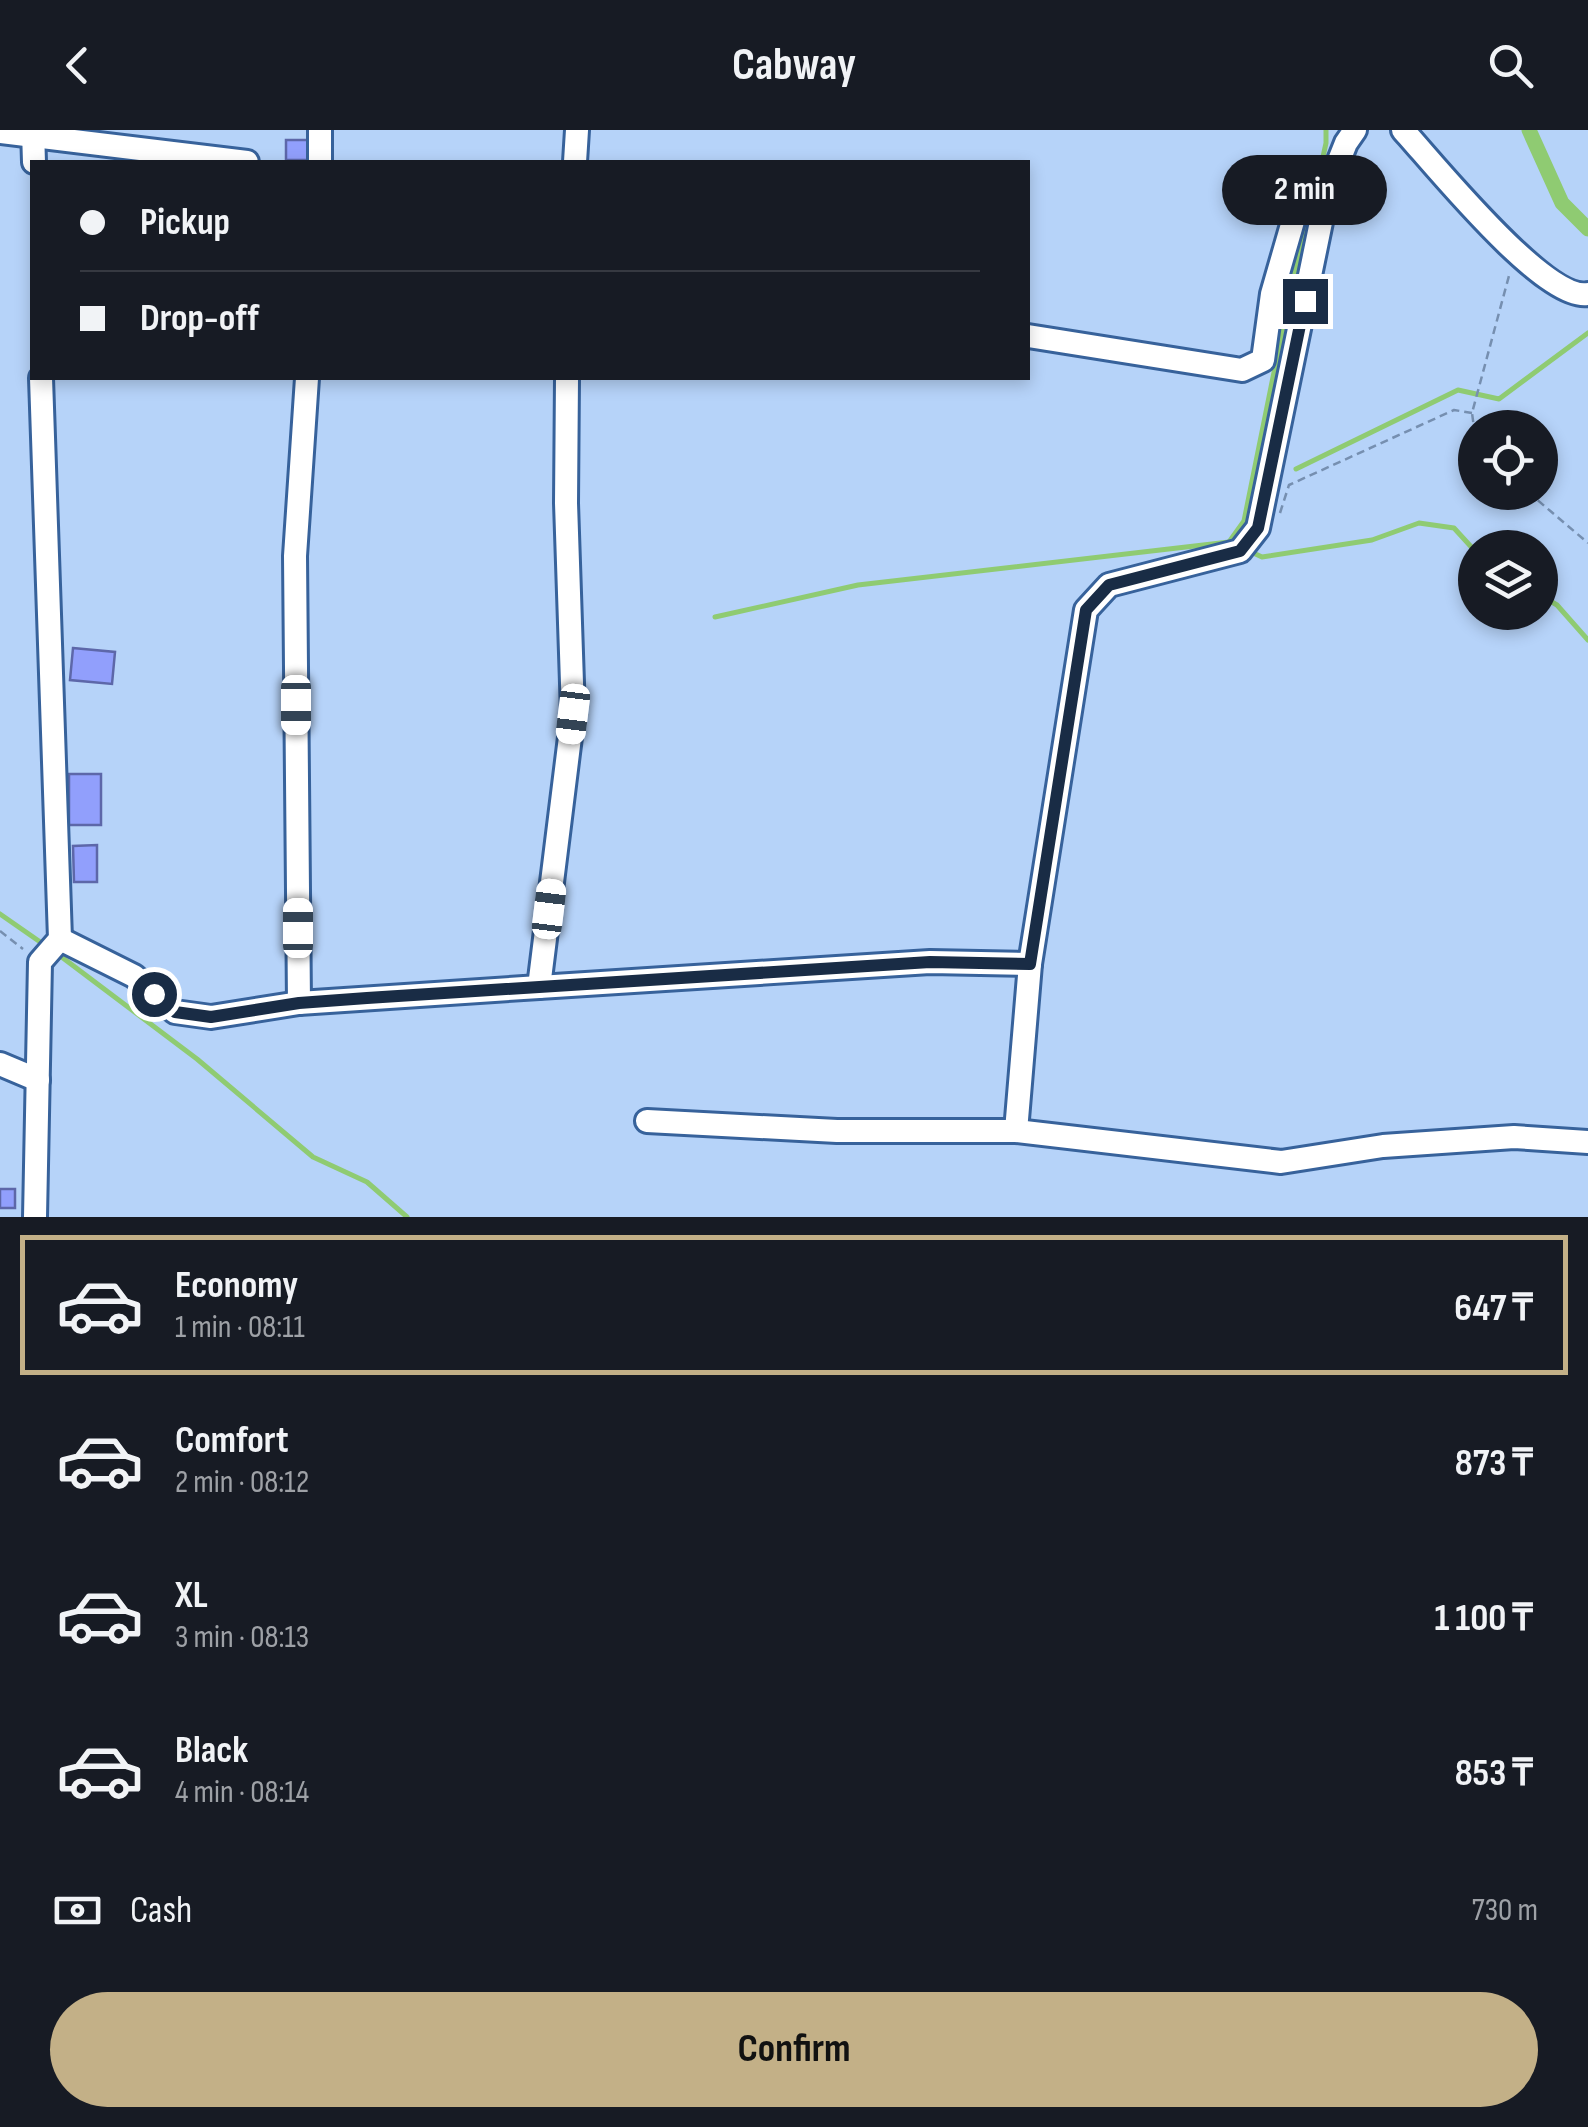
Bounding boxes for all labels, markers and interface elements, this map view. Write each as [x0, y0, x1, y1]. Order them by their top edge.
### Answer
icon: back [50, 38, 105, 93]
text: Cabway [732, 38, 856, 93]
icon: search [1483, 38, 1538, 93]
callout: 2 min [1222, 156, 1388, 226]
text: 2 min [1274, 170, 1335, 209]
text: Pickup [140, 200, 230, 245]
route end [1283, 279, 1328, 324]
text: Drop-off [140, 296, 259, 341]
map controls [1458, 410, 1558, 630]
button: locate [1458, 410, 1558, 510]
button: layers [1458, 530, 1558, 630]
car [281, 675, 311, 735]
car [554, 682, 592, 746]
car [530, 877, 568, 941]
car [283, 898, 313, 958]
route start [132, 972, 177, 1017]
icon: car [55, 1260, 145, 1350]
text: Economy [175, 1263, 298, 1308]
text: 647 ₸ [1454, 1286, 1533, 1331]
text: 1 min · 08:11 [175, 1308, 305, 1347]
icon: car [55, 1415, 145, 1505]
text: Comfort [175, 1418, 289, 1463]
text: 873 ₸ [1455, 1441, 1533, 1486]
text: 2 min · 08:12 [175, 1463, 309, 1502]
icon: car [55, 1570, 145, 1660]
text: XL [175, 1573, 208, 1618]
text: 1 100 ₸ [1434, 1596, 1533, 1641]
text: 3 min · 08:13 [175, 1618, 309, 1657]
icon: car [55, 1725, 145, 1815]
text: Black [175, 1728, 248, 1773]
text: 853 ₸ [1455, 1751, 1533, 1796]
text: 4 min · 08:14 [175, 1773, 309, 1812]
icon: cash [50, 1883, 105, 1938]
text: Cash [130, 1888, 192, 1933]
text: 730 m [1472, 1891, 1538, 1930]
button: Confirm [50, 1992, 1538, 2107]

